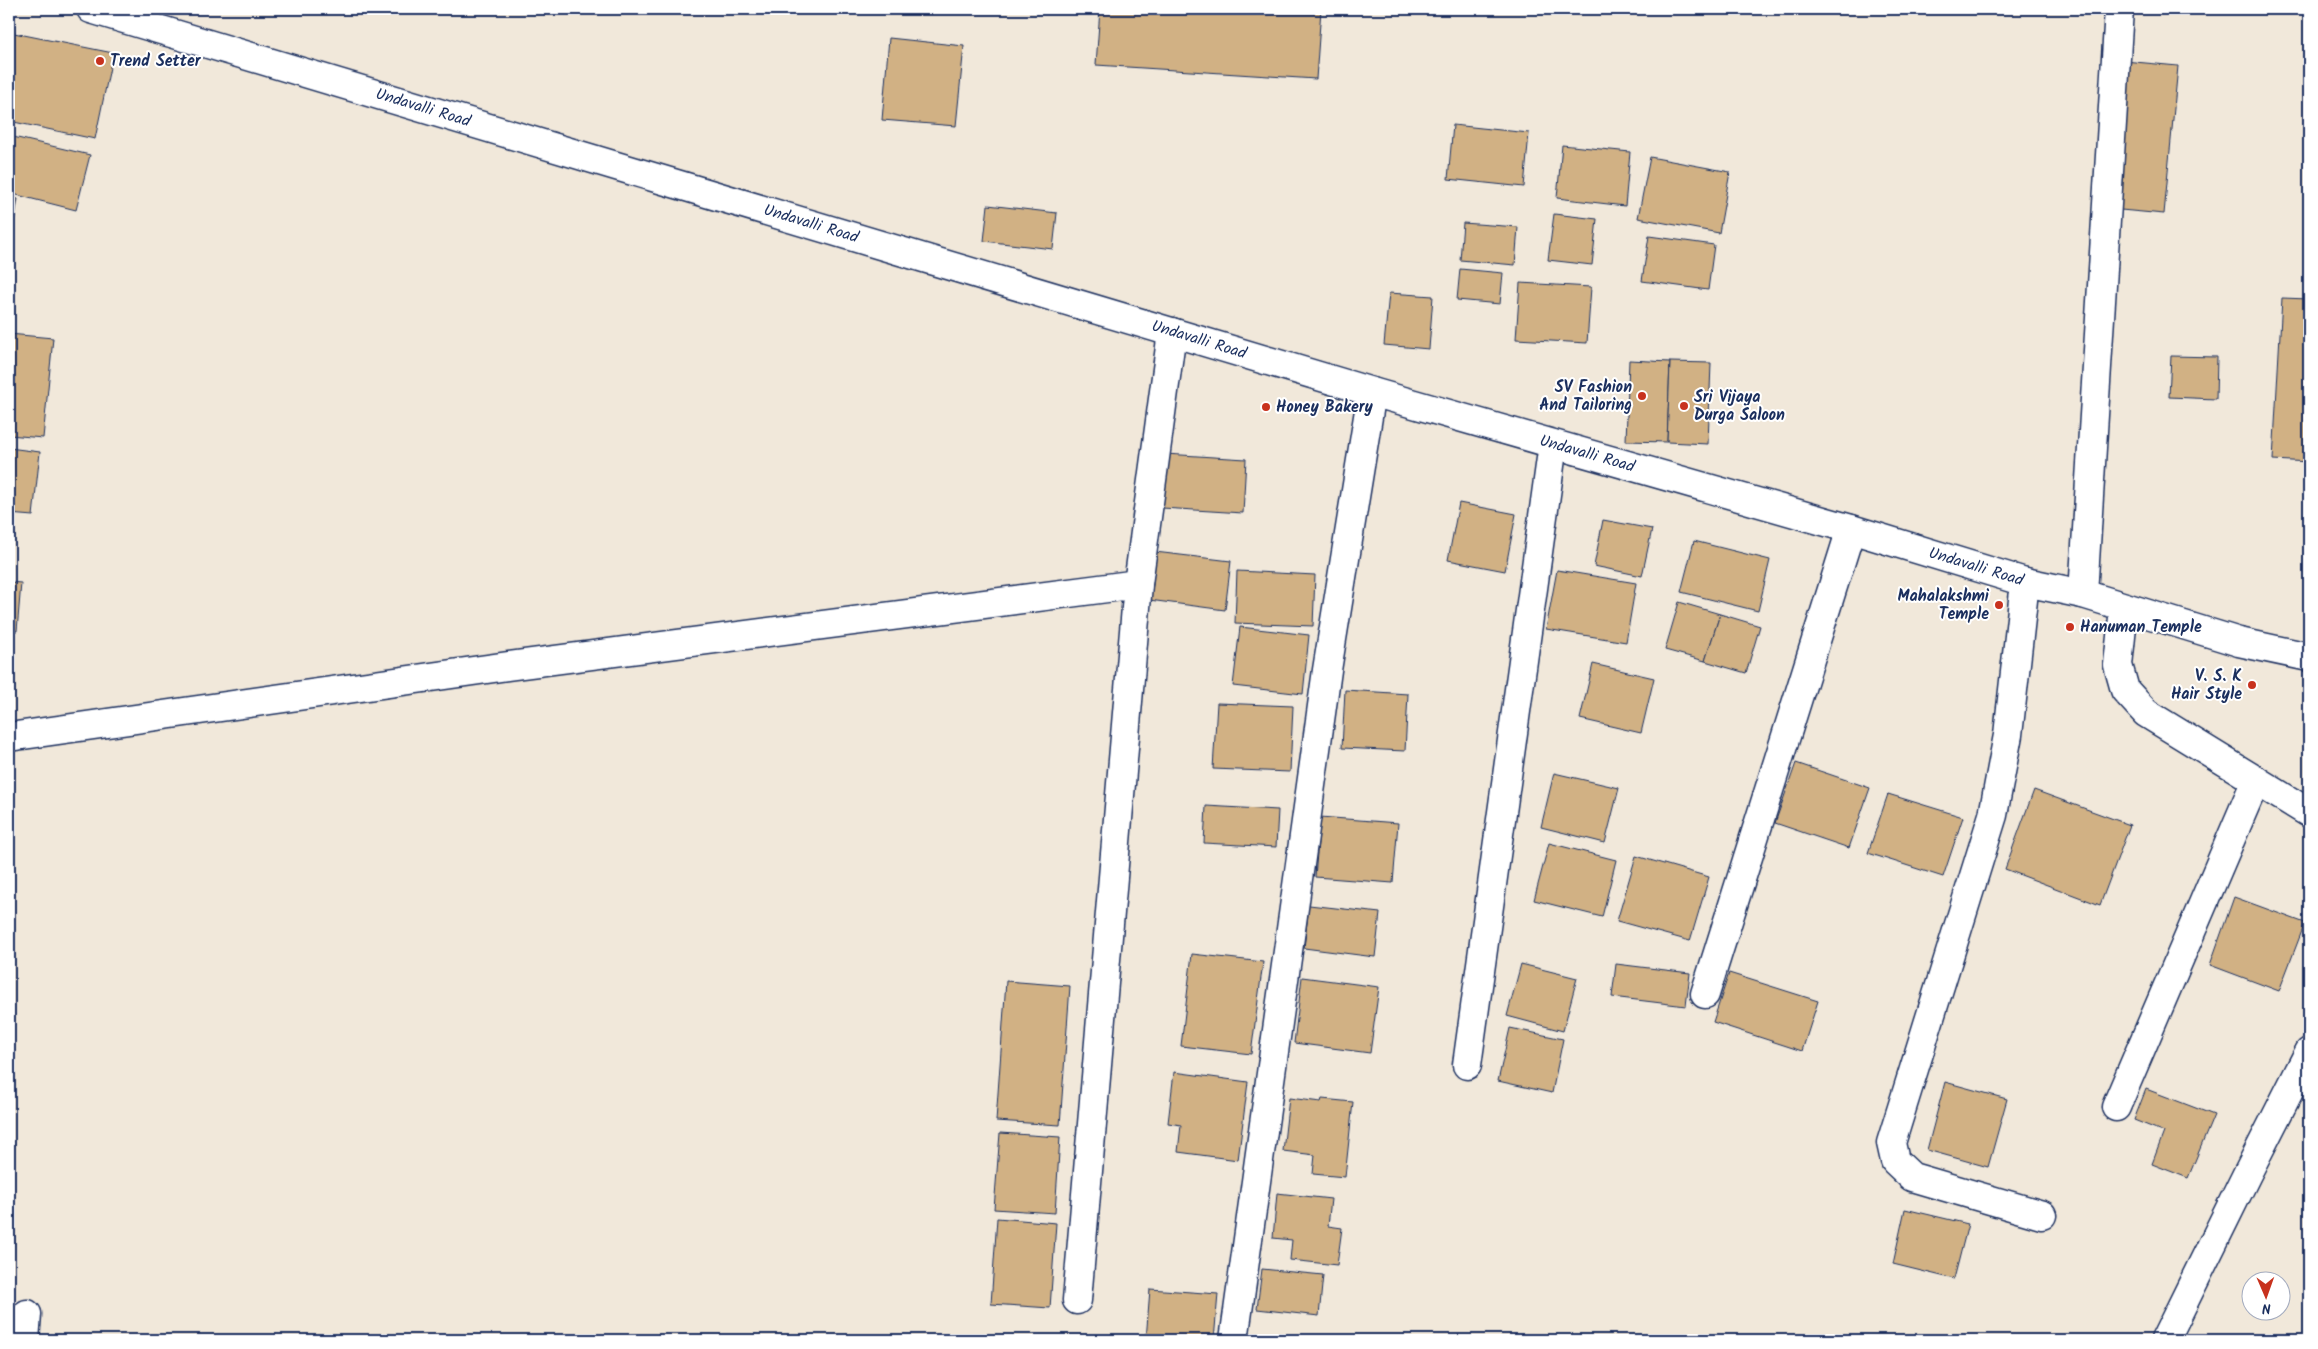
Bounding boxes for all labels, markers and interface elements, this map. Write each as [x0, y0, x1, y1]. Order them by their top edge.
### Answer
place label: Trend Setter [110, 49, 202, 74]
marker: Trend Setter [94, 55, 106, 67]
street label: Undavalli Road [372, 82, 474, 135]
street label: Undavalli Road [760, 198, 862, 251]
street label: Undavalli Road [1148, 314, 1250, 367]
place label: SV Fashion And Tailoring [1539, 375, 1632, 418]
place label: Sri Vijaya Durga Saloon [1694, 385, 1785, 428]
marker: SV Fashion And Tailoring [1636, 390, 1648, 402]
place label: Honey Bakery [1276, 395, 1373, 420]
marker: Sri Vijaya Durga Saloon [1678, 400, 1690, 412]
marker: Honey Bakery [1260, 401, 1272, 413]
street label: Undavalli Road [1536, 428, 1639, 480]
street label: Undavalli Road [1925, 541, 2027, 594]
place label: Mahalakshmi Temple [1898, 584, 1990, 627]
marker: Mahalakshmi Temple [1993, 599, 2005, 611]
place label: Hanuman Temple [2080, 615, 2202, 640]
marker: Hanuman Temple [2064, 621, 2076, 633]
place label: V. S. K Hair Style [2171, 664, 2242, 707]
marker: V. S. K Hair Style [2246, 679, 2258, 691]
north arrow [2240, 1272, 2290, 1322]
text: N [2261, 1297, 2271, 1319]

